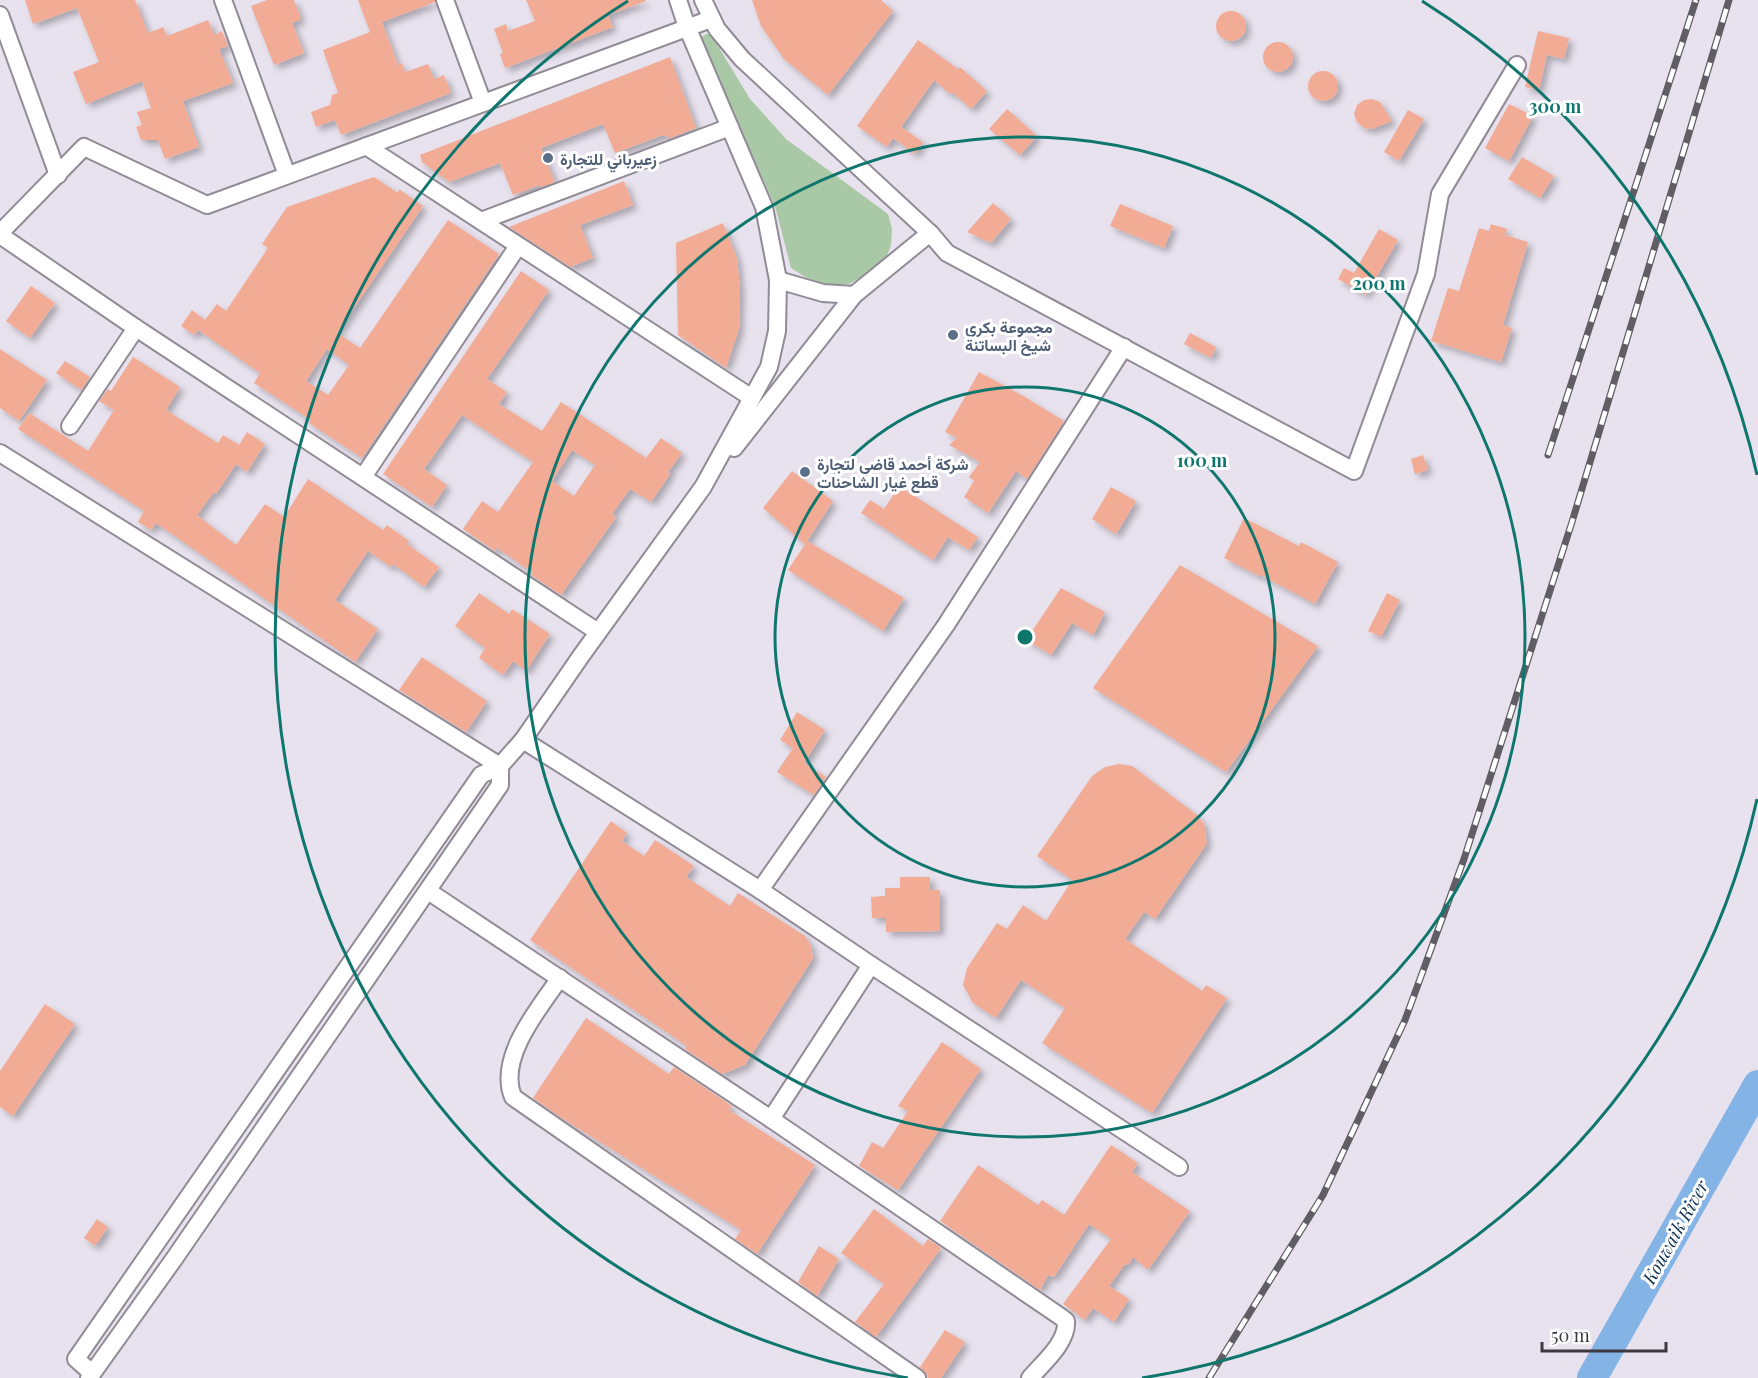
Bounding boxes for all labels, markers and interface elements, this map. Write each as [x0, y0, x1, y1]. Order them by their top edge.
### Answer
text: 300 m [1529, 94, 1582, 118]
place label: زعيرباني للتجارة [560, 148, 657, 173]
marker: زعيرباني للتجارة [541, 151, 555, 165]
text: 200 m [1352, 271, 1406, 295]
place label: مجموعة بكري شيخ البساتنة [965, 316, 1053, 357]
marker: مجموعة بكري شيخ البساتنة [946, 328, 960, 342]
text: 100 m [1177, 448, 1228, 472]
place label: شركة أحمد قاضي لتجارة قطع غيار الشاحنات [817, 453, 969, 494]
marker: شركة أحمد قاضي لتجارة قطع غيار الشاحنات [798, 465, 812, 479]
centre of rings [1015, 627, 1035, 647]
water label: Kouwaik River [1636, 1175, 1714, 1289]
scale bar [1542, 1315, 1666, 1353]
text: 50 m [1551, 1323, 1590, 1347]

